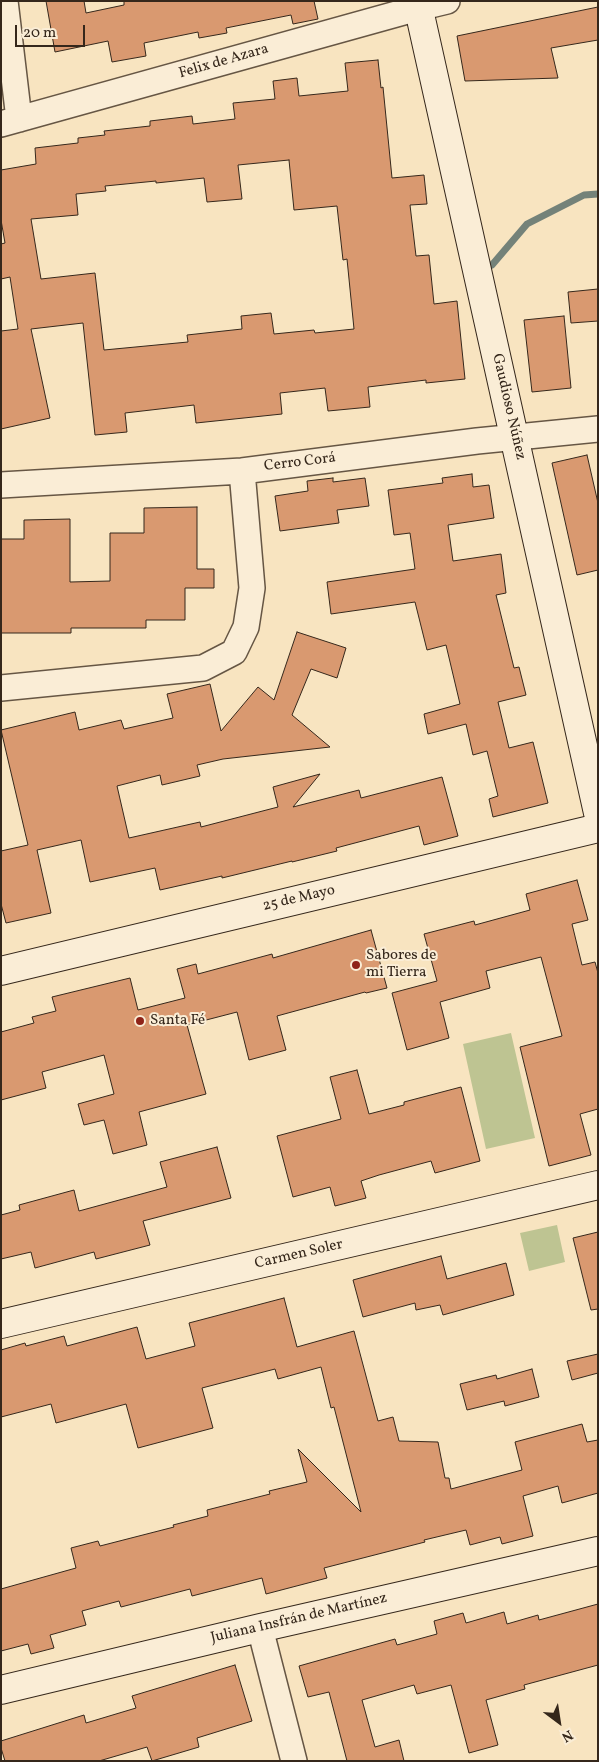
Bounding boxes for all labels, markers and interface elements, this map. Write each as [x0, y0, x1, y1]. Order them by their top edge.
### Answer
scale bar [18, 15, 88, 47]
text: 20 m [23, 23, 56, 44]
street label: Felix de Azara [177, 41, 271, 83]
street label: Gaudioso Núñez [487, 352, 529, 462]
street label: Cerro Corá [263, 450, 337, 476]
street label: 25 de Mayo [261, 882, 337, 916]
place label: Sabores de mi Tierra [366, 947, 436, 982]
marker: Sabores de mi Tierra [350, 959, 362, 971]
place label: Santa Fé [150, 1012, 205, 1030]
marker: Santa Fé [134, 1015, 146, 1027]
street label: Carmen Soler [253, 1236, 345, 1274]
street label: Juliana Insfrán de Martínez [209, 1590, 389, 1648]
north arrow [534, 1697, 584, 1747]
text: N [558, 1725, 576, 1746]

